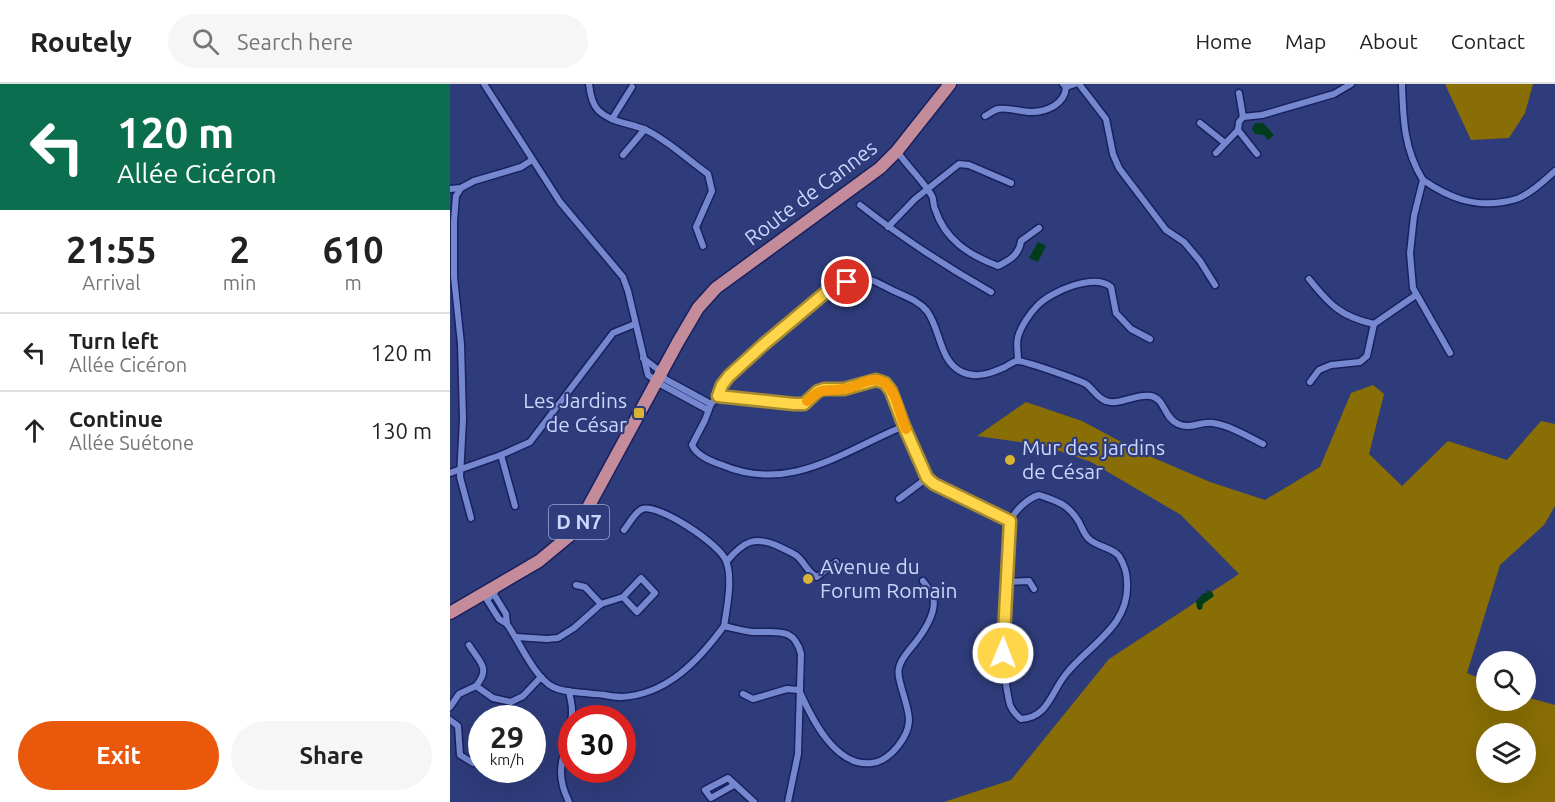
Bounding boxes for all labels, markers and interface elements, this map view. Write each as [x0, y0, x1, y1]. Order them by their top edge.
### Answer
search box [168, 14, 588, 68]
icon: search [189, 25, 222, 58]
text: Routely [30, 26, 132, 57]
text: Search here [237, 29, 353, 54]
text: Home [1195, 29, 1252, 53]
text: Map [1285, 29, 1326, 53]
text: About [1359, 29, 1418, 53]
text: Contact [1451, 29, 1525, 53]
icon: left [18, 108, 96, 186]
text: 120 m [117, 109, 234, 156]
street label: Route de Cannes [740, 135, 881, 250]
text: Allée Cicéron [117, 158, 277, 188]
text: 21:55 [66, 229, 156, 270]
text: 2 [229, 229, 250, 270]
text: 610 [323, 229, 384, 270]
pin [821, 256, 872, 307]
icon: arrive [830, 265, 863, 298]
text: Arrival [82, 271, 141, 294]
text: min [223, 271, 256, 294]
text: m [345, 271, 362, 294]
text: Turn left [69, 328, 159, 353]
icon: left [18, 336, 51, 369]
text: 120 m [371, 340, 432, 365]
text: Allée Cicéron [69, 353, 187, 376]
place label: Les Jardins de César [523, 388, 627, 436]
text: Continue [69, 406, 163, 431]
marker: Les Jardins de César [632, 406, 646, 420]
icon: ahead [18, 414, 51, 447]
text: 130 m [371, 418, 432, 443]
text: Allée Suétone [69, 431, 194, 454]
place label: Mur des jardins de César [1022, 435, 1165, 483]
marker: Mur des jardins de César [1003, 453, 1017, 467]
road number: D N7 [549, 505, 609, 539]
place label: Avenue du Forum Romain [820, 554, 958, 602]
marker: Avenue du Forum Romain [801, 572, 815, 586]
position arrow [971, 621, 1035, 685]
map controls [1476, 651, 1536, 783]
button: search [1476, 651, 1536, 711]
speed limit sign: 30 [558, 705, 636, 783]
text: 29 [490, 720, 524, 754]
button: Exit [18, 721, 219, 790]
button: Share [231, 721, 432, 790]
button: layers [1476, 723, 1536, 783]
text: km/h [490, 751, 524, 768]

